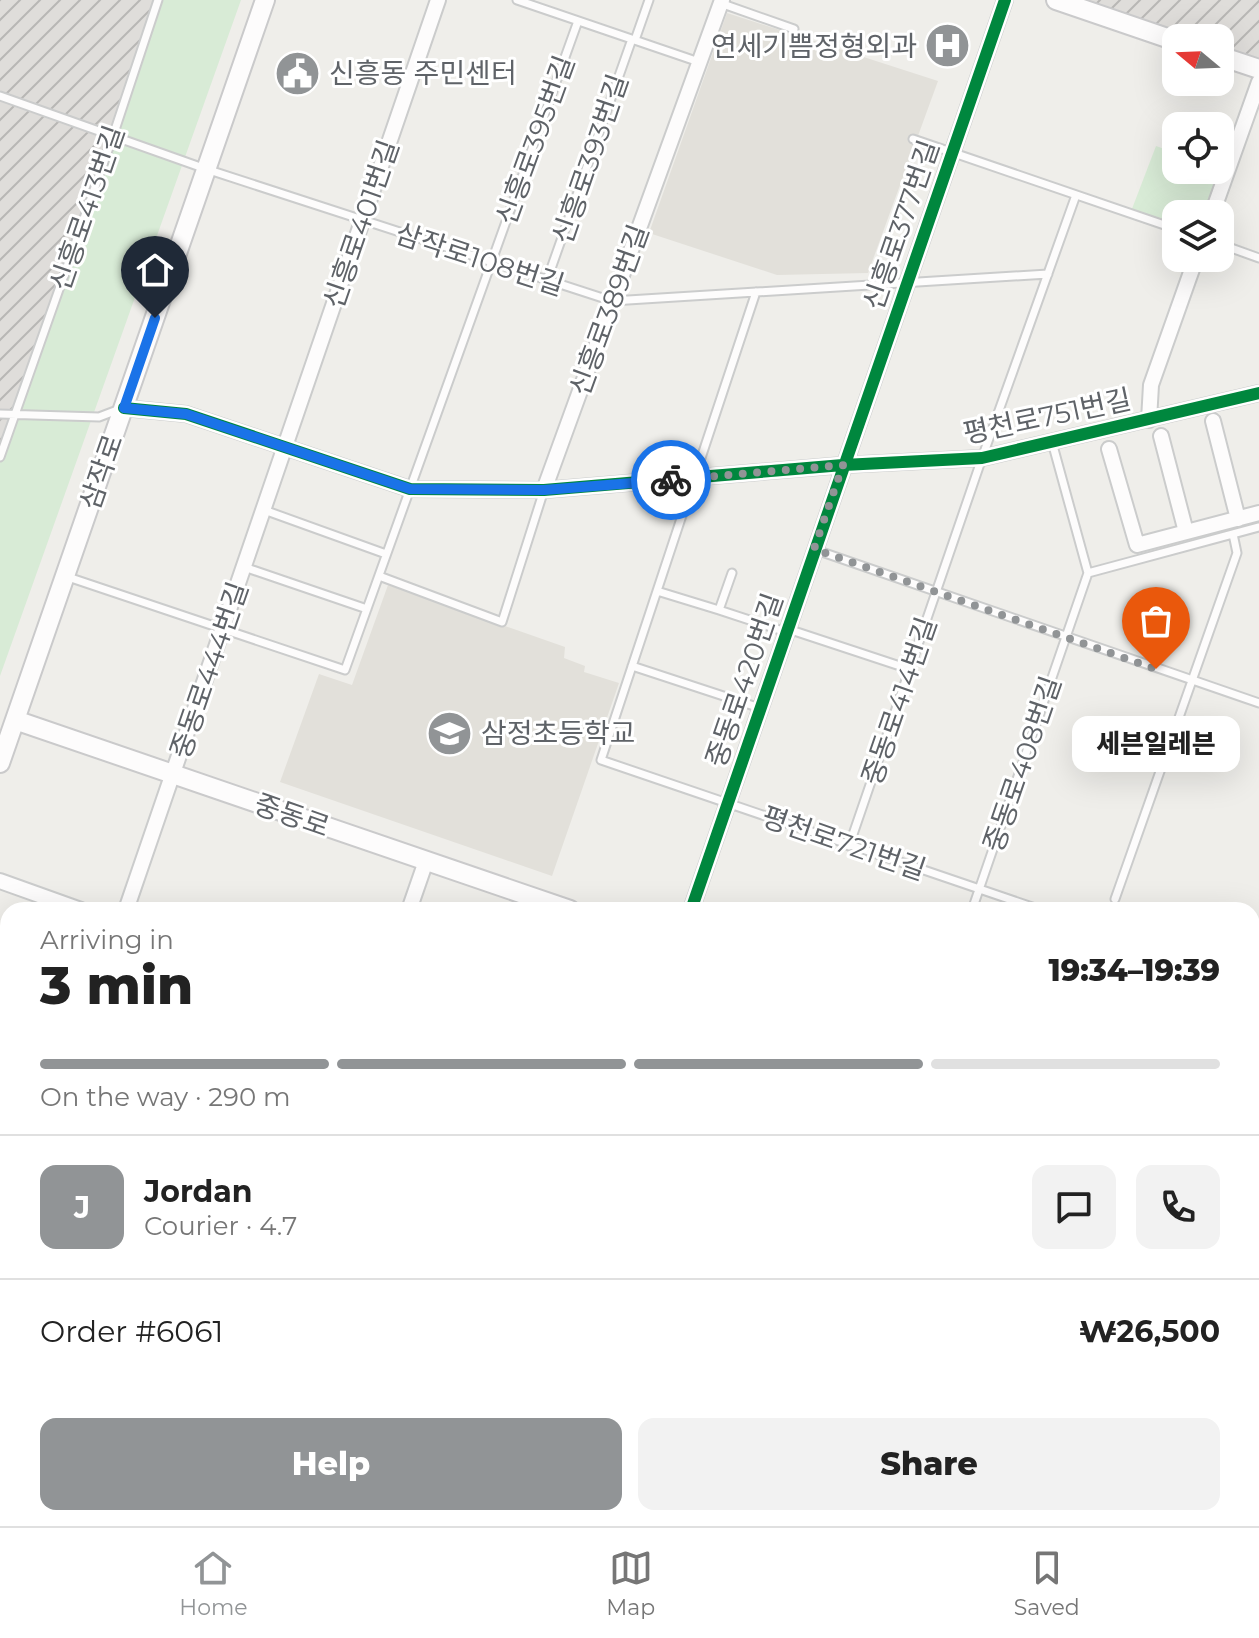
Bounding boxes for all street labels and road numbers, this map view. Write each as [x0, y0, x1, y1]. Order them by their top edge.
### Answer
street label: 신흥로395번길 [489, 51, 581, 229]
street label: 신흥로393번길 [545, 70, 635, 248]
street label: 신흥로413번길 [43, 121, 131, 295]
street label: 신흥로401번길 [316, 135, 406, 313]
street label: 신흥로377번길 [856, 136, 946, 314]
street label: 삼작로108번길 [391, 216, 569, 302]
street label: 신흥로389번길 [562, 220, 656, 400]
street label: 평천로751번길 [960, 382, 1134, 450]
street label: 삼작로 [72, 430, 130, 514]
street label: 중동로444번길 [163, 577, 255, 763]
street label: 중동로420번길 [698, 589, 790, 771]
street label: 중동로414번길 [854, 613, 944, 789]
street label: 중동로408번길 [976, 672, 1068, 856]
street label: 중동로 [250, 786, 334, 844]
street label: 평천로721번길 [757, 799, 931, 887]

